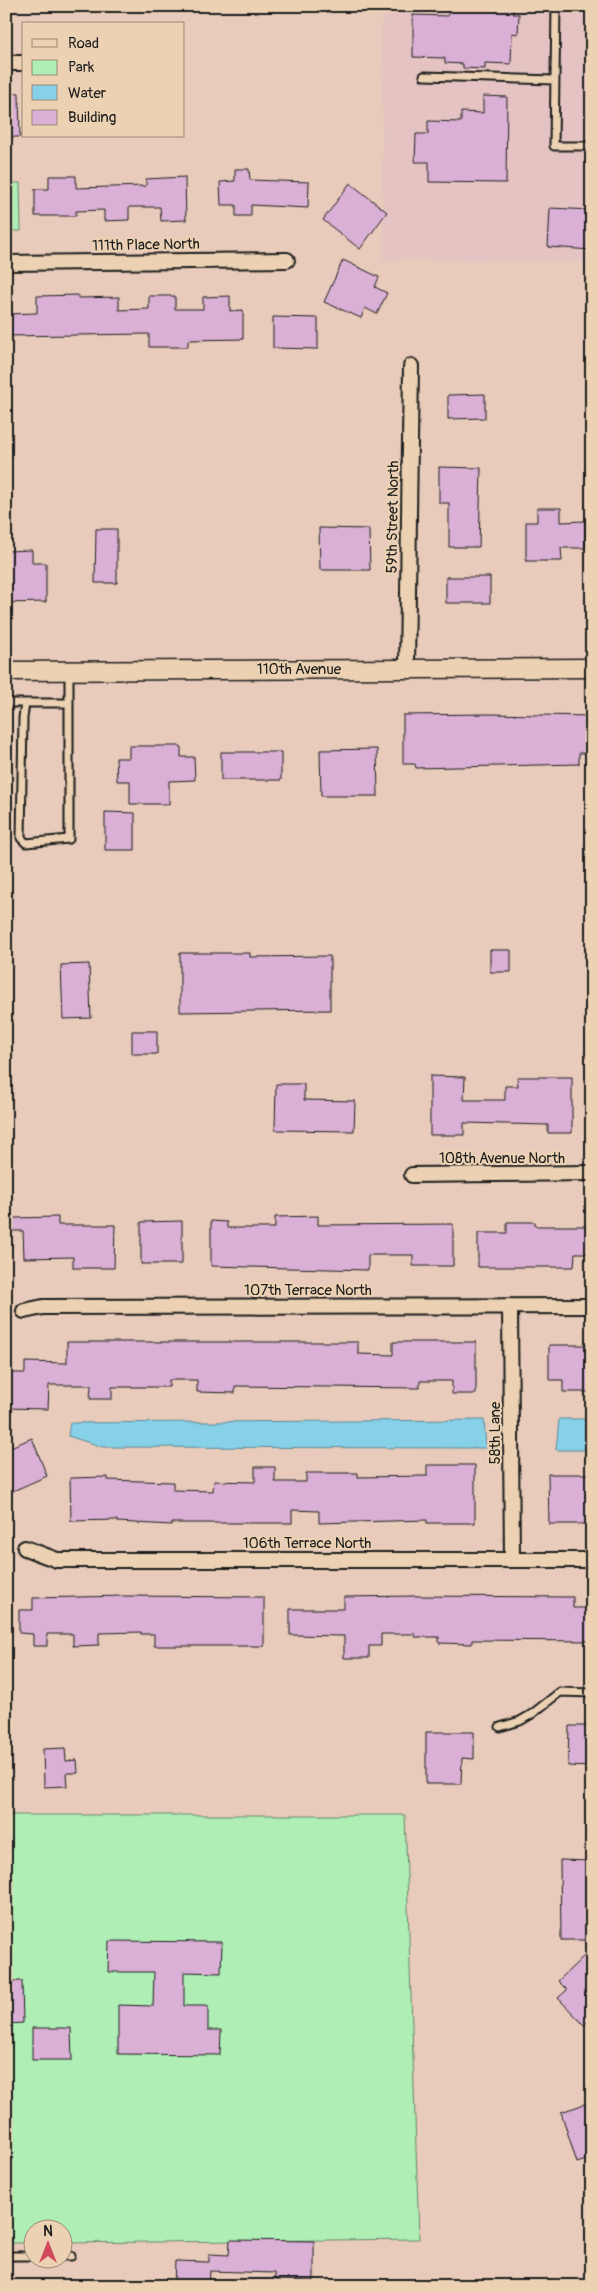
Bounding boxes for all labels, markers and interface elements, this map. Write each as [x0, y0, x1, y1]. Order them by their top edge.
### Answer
legend [22, 22, 185, 138]
text: Road [68, 34, 99, 53]
text: Park [68, 58, 95, 77]
text: Water [68, 84, 107, 103]
text: Building [68, 108, 116, 127]
street label: 111th Place North [92, 235, 200, 255]
street label: 59th Street North [383, 460, 403, 574]
street label: 110th Avenue [257, 660, 342, 679]
street label: 108th Avenue North [439, 1149, 565, 1168]
street label: 107th Terrace North [244, 1281, 372, 1300]
street label: 58th Lane [486, 1401, 505, 1464]
street label: 106th Terrace North [243, 1534, 371, 1553]
north arrow [22, 2220, 72, 2270]
text: N [43, 2223, 53, 2240]

